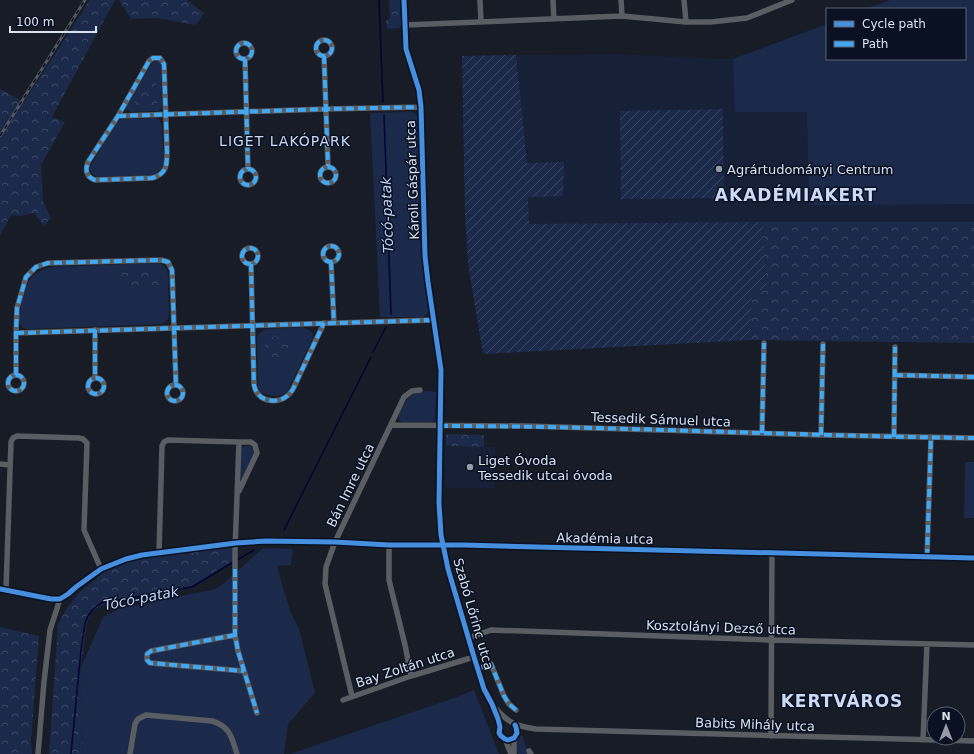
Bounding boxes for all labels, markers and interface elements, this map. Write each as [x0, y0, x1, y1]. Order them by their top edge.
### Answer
scale bar [10, 8, 96, 34]
legend [826, 8, 966, 60]
text: 100 m [16, 15, 54, 29]
text: Cycle path [862, 17, 926, 31]
text: Path [862, 37, 888, 51]
street label: Károli Gáspár utca [403, 120, 422, 240]
district label: LIGET LAKÓPARK [219, 132, 351, 149]
place label: Agrártudományi Centrum [727, 162, 893, 177]
marker: Agrártudományi Centrum [714, 164, 724, 174]
water label: Tócó-patak [378, 176, 396, 253]
district label: AKADÉMIAKERT [715, 184, 877, 205]
street label: Tessedik Sámuel utca [590, 410, 731, 429]
street label: Bán Imre utca [324, 441, 377, 530]
place label: Liget Óvoda Tessedik utcai óvoda [477, 453, 613, 483]
marker: Liget Óvoda Tessedik utcai óvoda [465, 462, 475, 472]
street label: Akadémia utca [556, 530, 654, 547]
street label: Szabó Lőrinc utca [450, 557, 497, 672]
water label: Tócó-patak [102, 583, 181, 613]
street label: Kosztolányi Dezső utca [646, 617, 796, 638]
street label: Bay Zoltán utca [354, 644, 456, 691]
district label: KERTVÁROS [781, 690, 903, 711]
north arrow [926, 706, 966, 746]
text: N [941, 710, 951, 723]
street label: Babits Mihály utca [695, 715, 815, 734]

